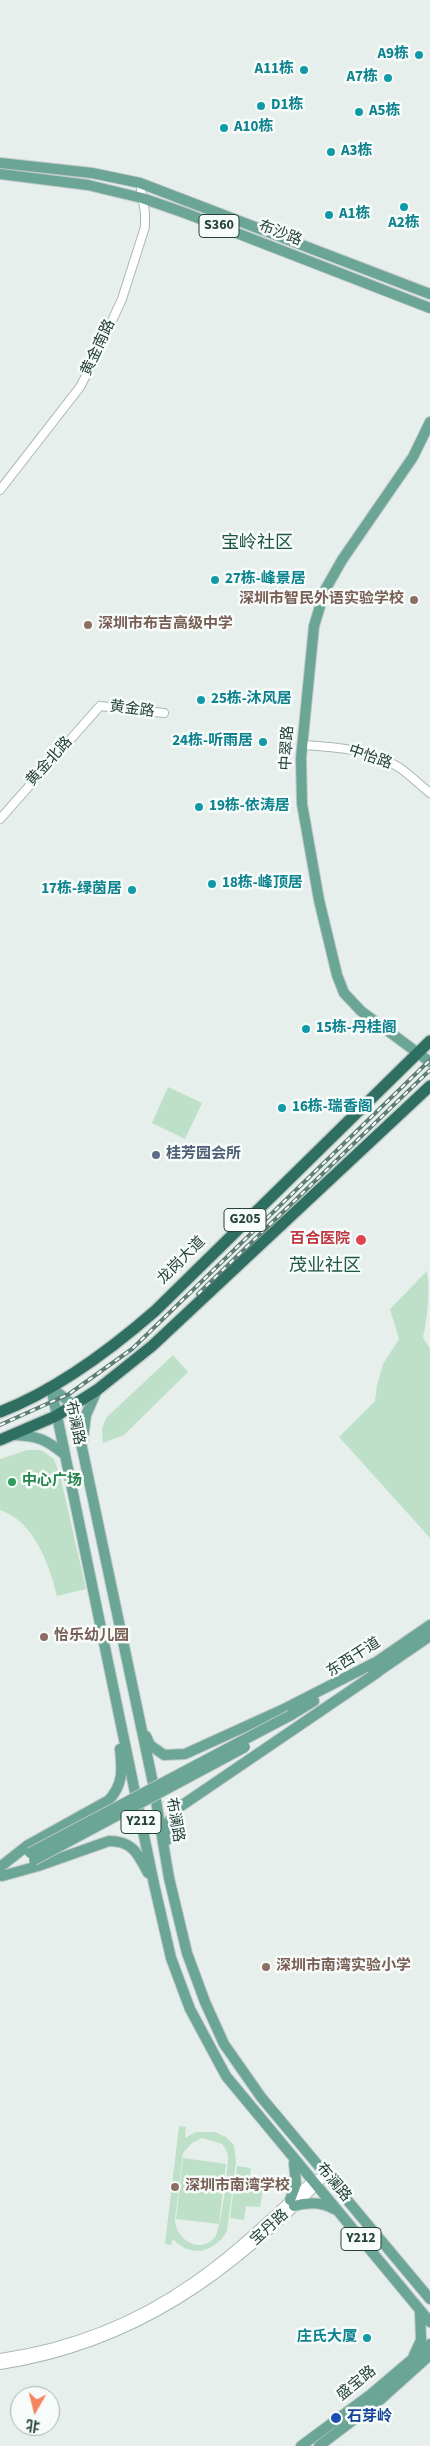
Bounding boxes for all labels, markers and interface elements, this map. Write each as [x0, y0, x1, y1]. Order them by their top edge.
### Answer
place label: A9栋 [377, 46, 409, 64]
marker: A9栋 [413, 49, 425, 61]
place label: A11栋 [255, 61, 294, 79]
marker: A11栋 [298, 64, 310, 76]
place label: A7栋 [346, 69, 378, 87]
marker: A7栋 [382, 72, 394, 84]
place label: D1栋 [271, 97, 303, 115]
marker: D1栋 [255, 100, 267, 112]
place label: A5栋 [369, 103, 401, 121]
marker: A5栋 [353, 106, 365, 118]
place label: A10栋 [234, 119, 273, 137]
marker: A10栋 [218, 122, 230, 134]
place label: A3栋 [341, 143, 373, 161]
marker: A3栋 [325, 146, 337, 158]
marker: A2栋 [398, 201, 410, 213]
place label: A1栋 [339, 206, 371, 224]
marker: A1栋 [323, 209, 335, 221]
road number: S360 [199, 215, 239, 238]
place label: A2栋 [388, 215, 420, 233]
street label: 布沙路 [256, 218, 304, 250]
street label: 黄金南路 [78, 317, 120, 379]
district label: 宝岭社区 [221, 533, 293, 555]
place label: 27栋-峰景居 [225, 571, 306, 589]
marker: 27栋-峰景居 [209, 574, 221, 586]
place label: 深圳市智民外语实验学校 [239, 591, 404, 609]
marker: 深圳市智民外语实验学校 [408, 594, 420, 606]
place label: 深圳市布吉高级中学 [98, 616, 233, 634]
marker: 深圳市布吉高级中学 [82, 619, 94, 631]
place label: 25栋-沐风居 [211, 691, 292, 709]
marker: 25栋-沐风居 [195, 694, 207, 706]
street label: 黄金路 [109, 698, 155, 722]
street label: 中翠路 [278, 725, 298, 771]
place label: 24栋-听雨居 [172, 733, 253, 751]
street label: 黄金北路 [23, 734, 77, 790]
marker: 24栋-听雨居 [257, 736, 269, 748]
street label: 中怡路 [346, 742, 394, 774]
place label: 19栋-依涛居 [209, 798, 290, 816]
marker: 19栋-依涛居 [193, 801, 205, 813]
place label: 18栋-峰顶居 [222, 875, 303, 893]
marker: 18栋-峰顶居 [206, 878, 218, 890]
place label: 17栋-绿茵居 [41, 881, 122, 899]
marker: 17栋-绿茵居 [126, 884, 138, 896]
place label: 15栋-丹桂阁 [316, 1020, 397, 1038]
marker: 15栋-丹桂阁 [300, 1023, 312, 1035]
place label: 16栋-瑞香阁 [292, 1099, 373, 1117]
marker: 16栋-瑞香阁 [276, 1102, 288, 1114]
place label: 桂芳园会所 [166, 1146, 241, 1164]
marker: 桂芳园会所 [150, 1149, 162, 1161]
road number: G205 [224, 1208, 266, 1232]
place label: 百合医院 [290, 1231, 350, 1249]
street label: 龙岗大道 [154, 1233, 210, 1289]
marker: 百合医院 [354, 1233, 368, 1247]
district label: 茂业社区 [289, 1256, 361, 1278]
street label: 布澜路 [61, 1399, 87, 1447]
place label: 中心广场 [22, 1473, 82, 1491]
marker: 中心广场 [6, 1476, 18, 1488]
place label: 怡乐幼儿园 [54, 1628, 129, 1646]
marker: 怡乐幼儿园 [38, 1631, 50, 1643]
street label: 东西干道 [324, 1634, 384, 1682]
street label: 布澜路 [161, 1796, 187, 1844]
road number: Y212 [121, 1810, 161, 1834]
place label: 深圳市南湾实验小学 [276, 1958, 411, 1976]
marker: 深圳市南湾实验小学 [260, 1961, 272, 1973]
street label: 布澜路 [312, 2160, 354, 2206]
place label: 深圳市南湾学校 [185, 2178, 290, 2196]
marker: 深圳市南湾学校 [169, 2181, 181, 2193]
street label: 宝丹路 [247, 2206, 293, 2250]
road number: Y212 [341, 2228, 381, 2250]
place label: 庄氏大厦 [297, 2329, 357, 2347]
marker: 庄氏大厦 [361, 2332, 373, 2344]
street label: 盛宝路 [334, 2363, 380, 2405]
north arrow [10, 2386, 60, 2436]
place label: 石芽岭 [347, 2409, 392, 2427]
marker: 石芽岭 [329, 2411, 343, 2425]
text: 北 [25, 2414, 41, 2436]

